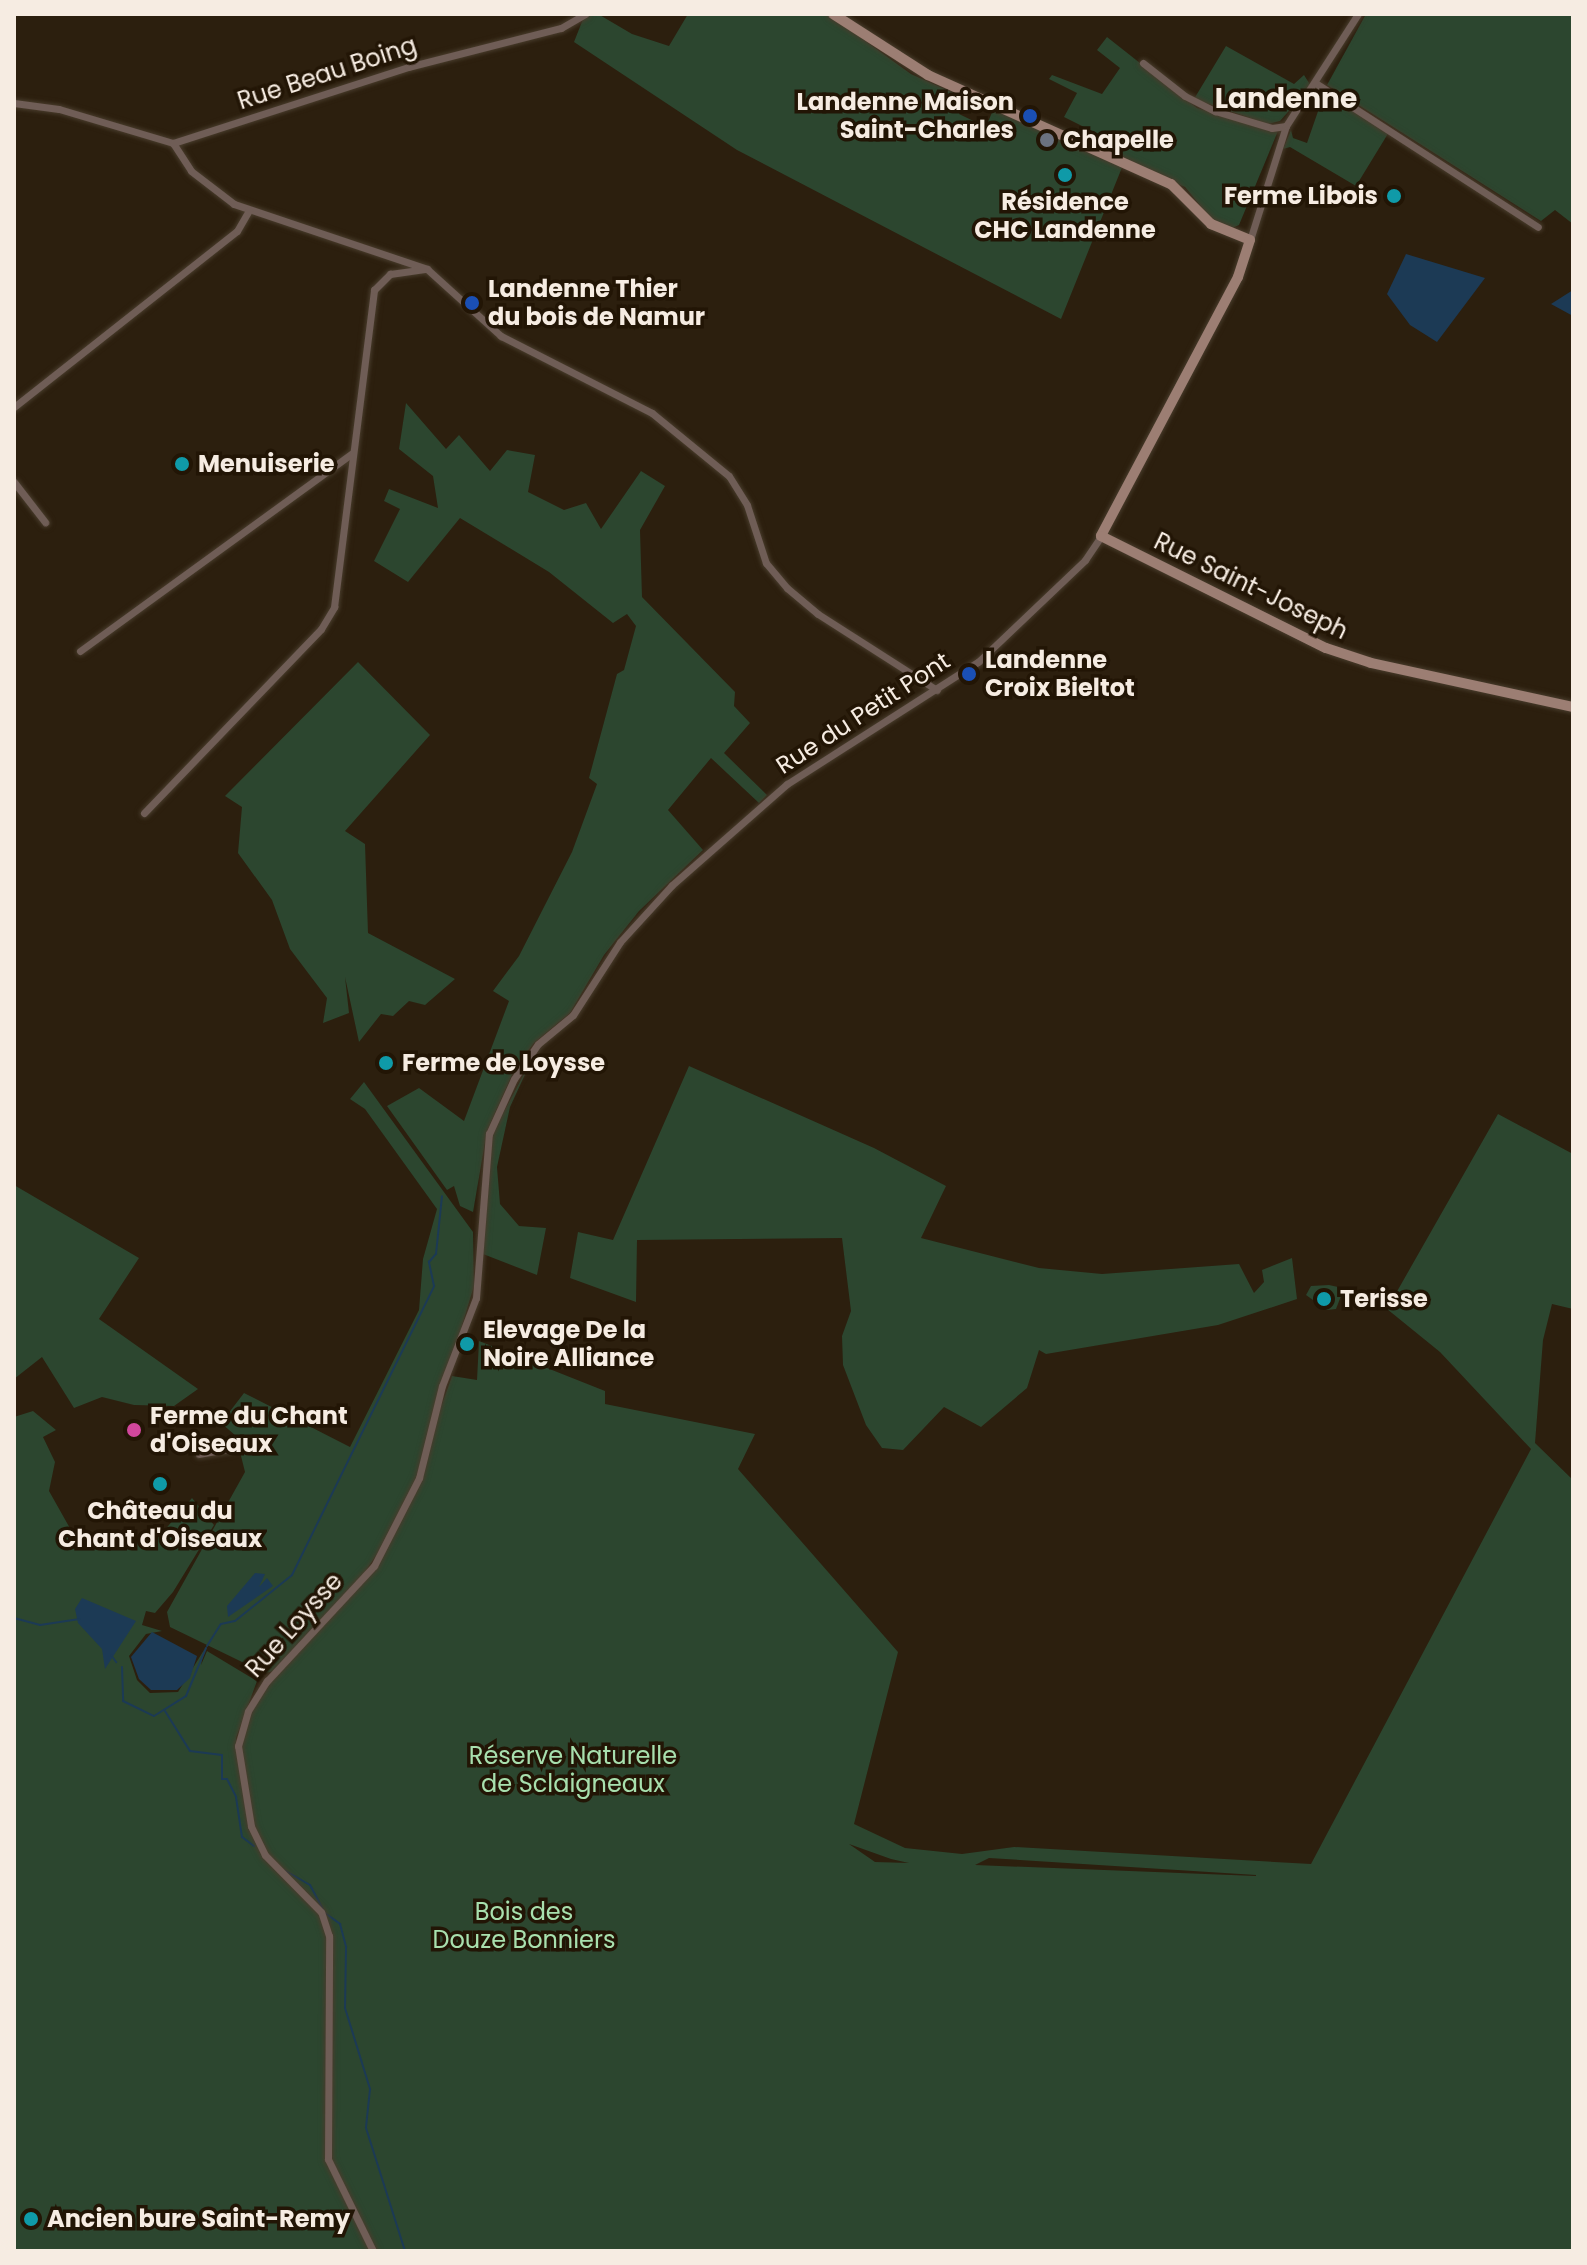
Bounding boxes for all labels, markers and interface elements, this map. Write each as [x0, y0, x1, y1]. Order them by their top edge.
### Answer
street label: Rue Beau Boing [234, 31, 420, 115]
district label: Landenne [1215, 82, 1357, 116]
place label: Landenne Maison Saint-Charles [797, 88, 1014, 144]
marker: Landenne Maison Saint-Charles [1021, 107, 1039, 125]
place label: Chapelle [1063, 126, 1174, 154]
marker: Chapelle [1038, 131, 1056, 149]
marker: Résidence CHC Landenne [1056, 166, 1074, 184]
place label: Ferme Libois [1224, 182, 1378, 210]
marker: Ferme Libois [1385, 187, 1403, 205]
place label: Résidence CHC Landenne [974, 188, 1156, 244]
place label: Landenne Thier du bois de Namur [488, 275, 705, 331]
marker: Landenne Thier du bois de Namur [463, 294, 481, 312]
place label: Menuiserie [198, 450, 335, 478]
marker: Menuiserie [173, 455, 191, 473]
street label: Rue Saint-Joseph [1149, 527, 1353, 645]
street label: Rue du Petit Pont [771, 646, 955, 780]
place label: Landenne Croix Bieltot [985, 646, 1135, 702]
marker: Landenne Croix Bieltot [960, 665, 978, 683]
place label: Ferme de Loysse [402, 1049, 605, 1077]
marker: Ferme de Loysse [377, 1054, 395, 1072]
place label: Terisse [1340, 1285, 1428, 1313]
marker: Terisse [1315, 1290, 1333, 1308]
place label: Elevage De la Noire Alliance [483, 1316, 654, 1372]
marker: Elevage De la Noire Alliance [458, 1335, 476, 1353]
place label: Ferme du Chant d'Oiseaux [150, 1402, 348, 1458]
marker: Ferme du Chant d'Oiseaux [125, 1421, 143, 1439]
marker: Château du Chant d'Oiseaux [151, 1475, 169, 1493]
place label: Château du Chant d'Oiseaux [58, 1497, 262, 1553]
street label: Rue Loysse [240, 1567, 348, 1683]
park label: Réserve Naturelle de Sclaigneaux [469, 1742, 677, 1798]
park label: Bois des Douze Bonniers [433, 1898, 615, 1954]
place label: Ancien bure Saint-Remy [47, 2205, 350, 2233]
marker: Ancien bure Saint-Remy [22, 2210, 40, 2228]

